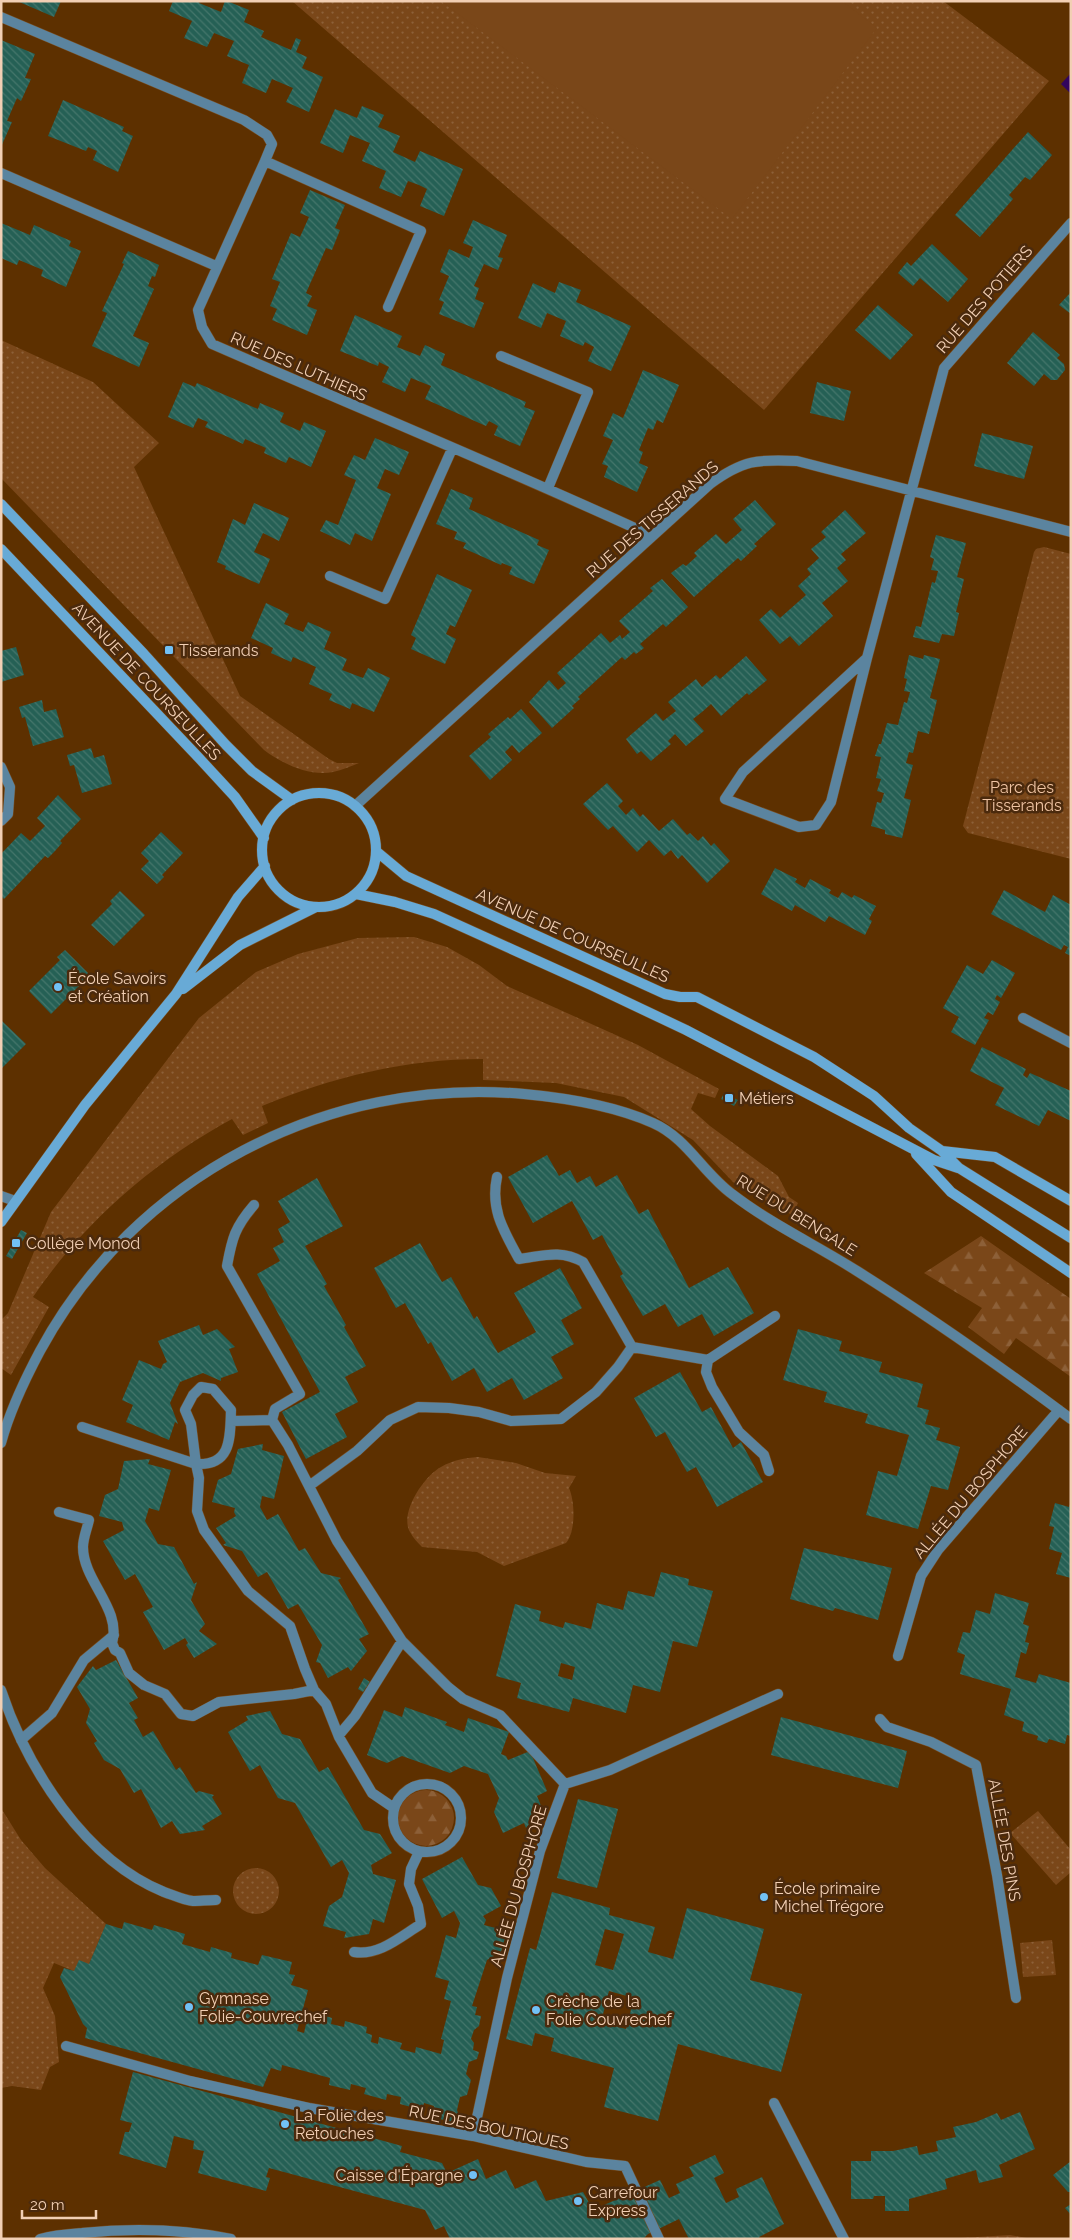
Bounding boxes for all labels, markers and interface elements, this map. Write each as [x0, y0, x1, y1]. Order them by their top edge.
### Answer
street label: RUE DES POTIERS [932, 241, 1036, 357]
street label: RUE DES LUTHIERS [228, 328, 370, 405]
street label: RUE DES TISSERANDS [583, 457, 722, 582]
street label: AVENUE DE COURSEULLES [68, 598, 225, 764]
place label: Tisserands [179, 641, 259, 660]
marker: Tisserands [163, 644, 175, 656]
park label: Parc des Tisserands [982, 778, 1062, 815]
street label: AVENUE DE COURSEULLES [473, 884, 672, 987]
place label: École Savoirs et Création [68, 968, 167, 1006]
marker: École Savoirs et Création [52, 981, 64, 993]
place label: Métiers [739, 1089, 794, 1108]
marker: Métiers [723, 1092, 735, 1104]
street label: RUE DU BENGALE [733, 1171, 861, 1260]
place label: Collège Monod [26, 1234, 140, 1253]
marker: Collège Monod [10, 1237, 22, 1249]
street label: ALLÉE DU BOSPHORE [909, 1421, 1031, 1562]
street label: ALLÉE DES PINS [984, 1777, 1026, 1903]
street label: ALLÉE DU BOSPHORE [485, 1803, 551, 1969]
place label: École primaire Michel Trégore [774, 1878, 884, 1916]
marker: École primaire Michel Trégore [758, 1891, 770, 1903]
place label: Gymnase Folie-Couvrechef [199, 1989, 328, 2026]
place label: Crèche de la Folie Couvrechef [546, 1992, 672, 2029]
marker: Gymnase Folie-Couvrechef [183, 2001, 195, 2013]
marker: Crèche de la Folie Couvrechef [530, 2004, 542, 2016]
street label: RUE DES BOUTIQUES [407, 2101, 571, 2154]
place label: La Folie des Retouches [295, 2106, 384, 2143]
marker: La Folie des Retouches [279, 2118, 291, 2130]
place label: Caisse d'Épargne [336, 2165, 463, 2185]
marker: Caisse d'Épargne [467, 2169, 479, 2181]
place label: Carrefour Express [588, 2183, 658, 2220]
scale bar [22, 2188, 96, 2220]
marker: Carrefour Express [572, 2195, 584, 2207]
text: 20 m [30, 2196, 65, 2214]

